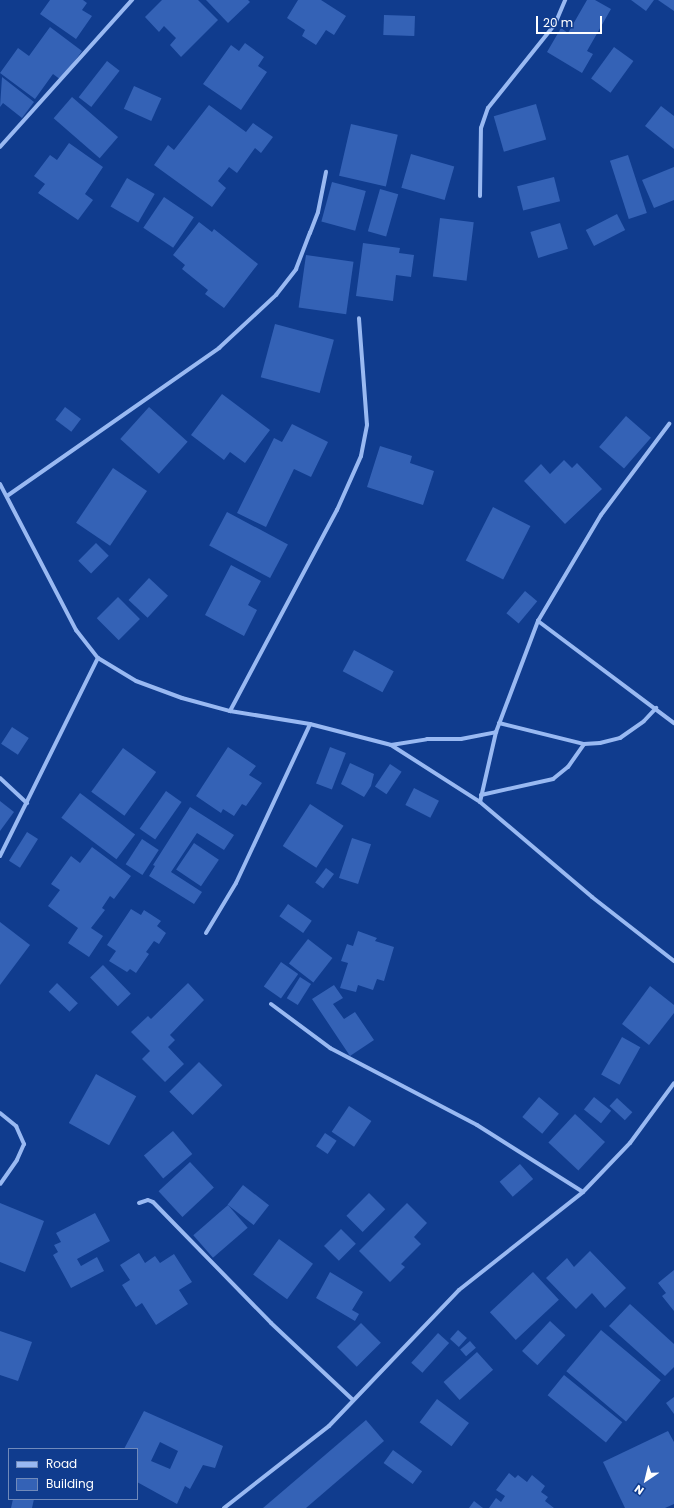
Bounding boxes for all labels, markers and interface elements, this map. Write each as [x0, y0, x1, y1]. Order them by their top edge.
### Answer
scale bar [538, 8, 604, 34]
text: 20 m [543, 14, 573, 31]
legend [8, 1448, 138, 1500]
text: Road [46, 1455, 77, 1472]
north arrow [626, 1460, 666, 1500]
text: Building [46, 1475, 94, 1492]
text: N [631, 1481, 647, 1499]

